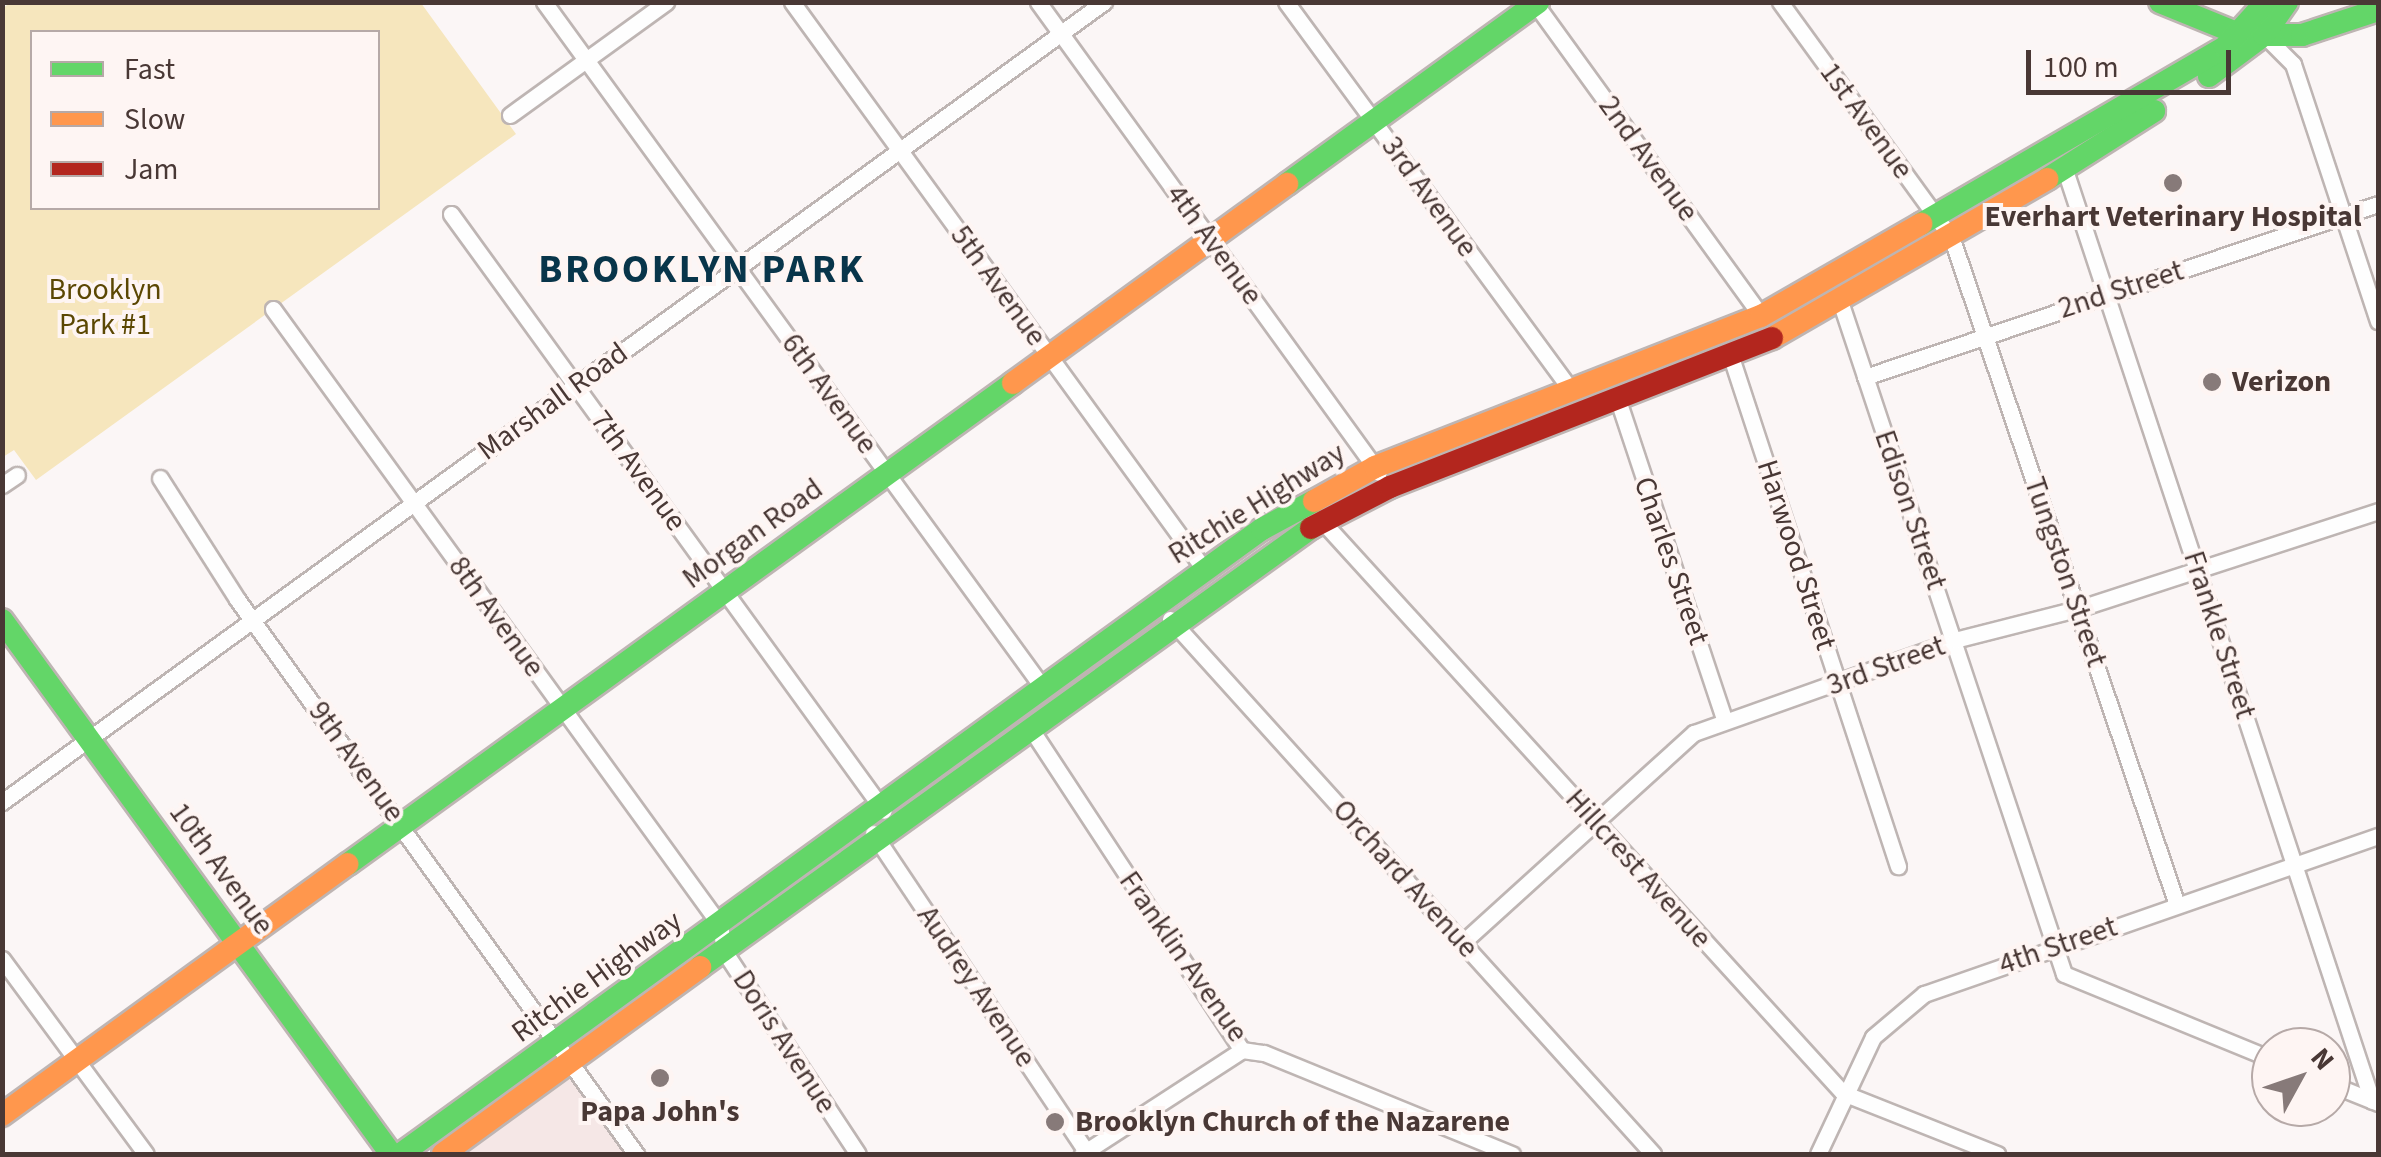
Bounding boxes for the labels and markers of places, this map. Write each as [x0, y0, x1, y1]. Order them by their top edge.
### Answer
marker: Everhart Veterinary Hospital [2162, 172, 2184, 194]
place label: Everhart Veterinary Hospital [1985, 199, 2361, 235]
place label: Verizon [2232, 364, 2331, 400]
marker: Verizon [2201, 371, 2223, 393]
marker: Papa John's [649, 1067, 671, 1089]
place label: Papa John's [580, 1094, 740, 1130]
place label: Brooklyn Church of the Nazarene [1075, 1104, 1510, 1140]
marker: Brooklyn Church of the Nazarene [1044, 1111, 1066, 1133]

